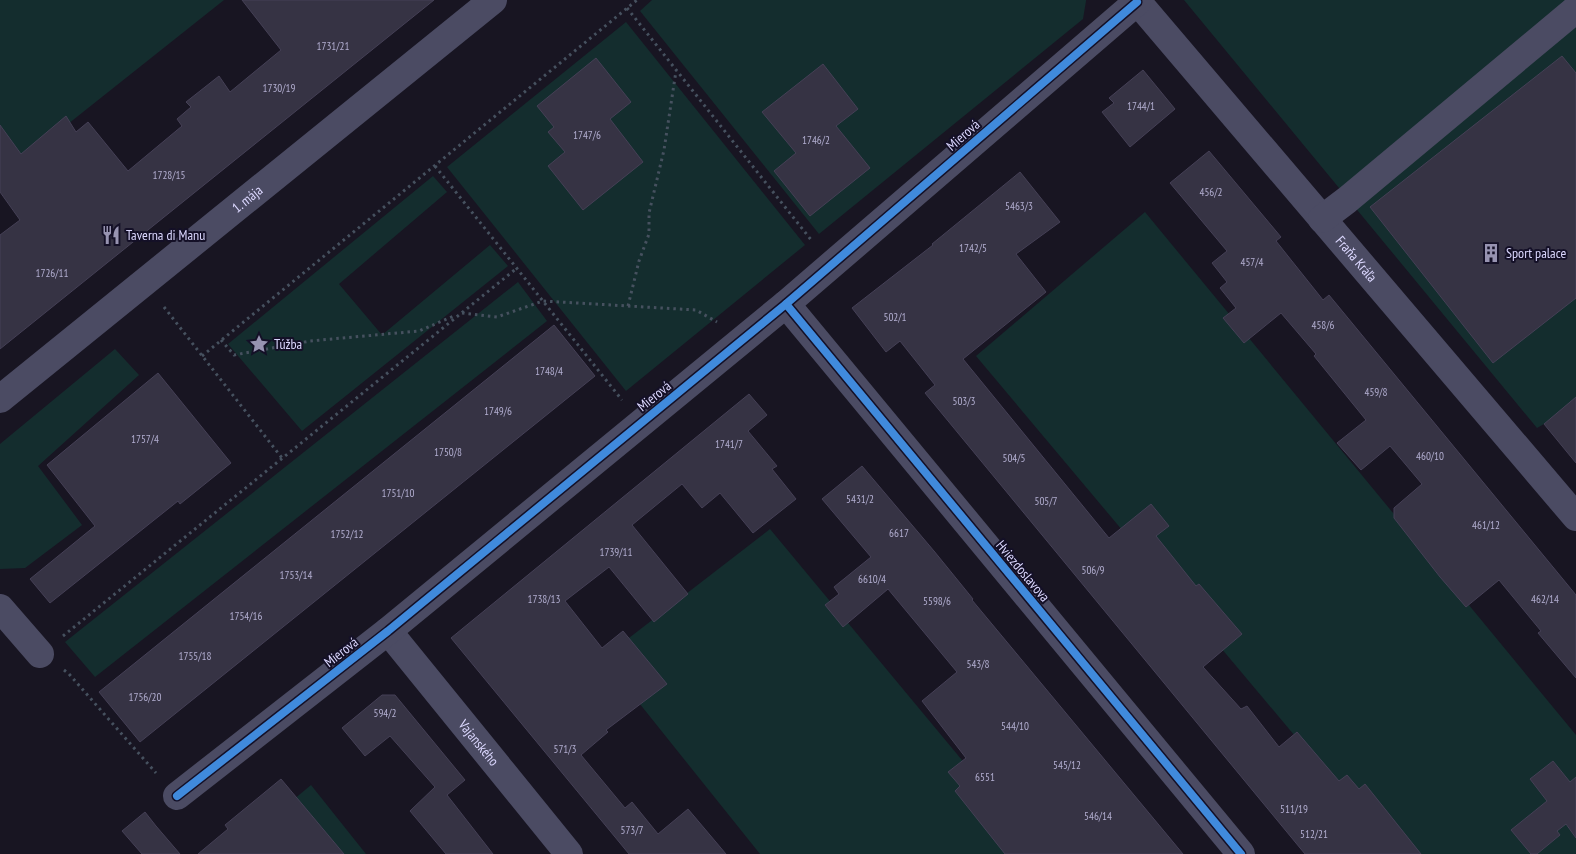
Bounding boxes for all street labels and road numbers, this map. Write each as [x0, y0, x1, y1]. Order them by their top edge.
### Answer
street label: Mierová [943, 116, 983, 154]
street label: 1. mája [228, 181, 266, 217]
street label: Fraňa Kráľa [1332, 232, 1381, 286]
street label: Mierová [633, 377, 675, 415]
street label: Hviezdoslavova [992, 537, 1054, 605]
street label: Mierová [320, 633, 362, 671]
street label: Vajanského [454, 715, 503, 770]

